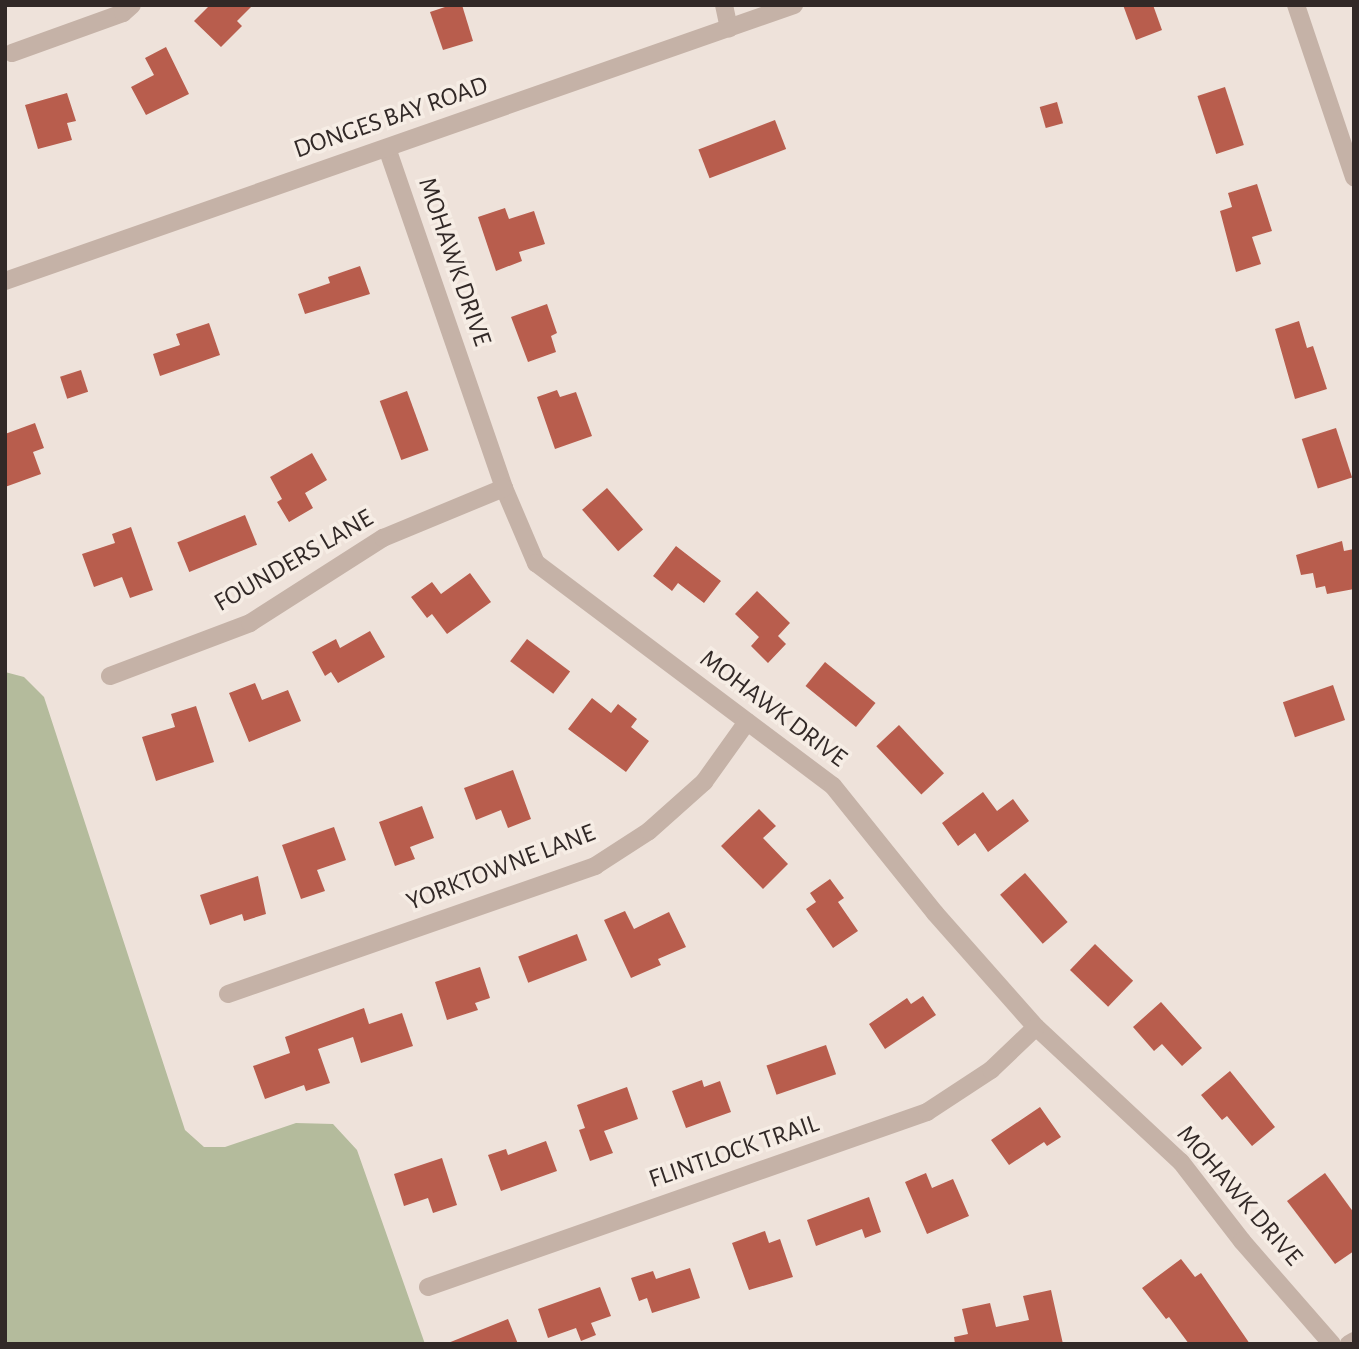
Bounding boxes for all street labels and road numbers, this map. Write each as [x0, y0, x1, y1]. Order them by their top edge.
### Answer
street label: DONGES BAY ROAD [290, 70, 492, 166]
street label: MOHAWK DRIVE [411, 174, 497, 350]
street label: FOUNDERS LANE [209, 503, 379, 619]
street label: MOHAWK DRIVE [693, 644, 853, 774]
street label: YORKTOWNE LANE [402, 818, 600, 918]
street label: FLINTLOCK TRAIL [645, 1108, 823, 1196]
street label: MOHAWK DRIVE [1170, 1119, 1308, 1273]

